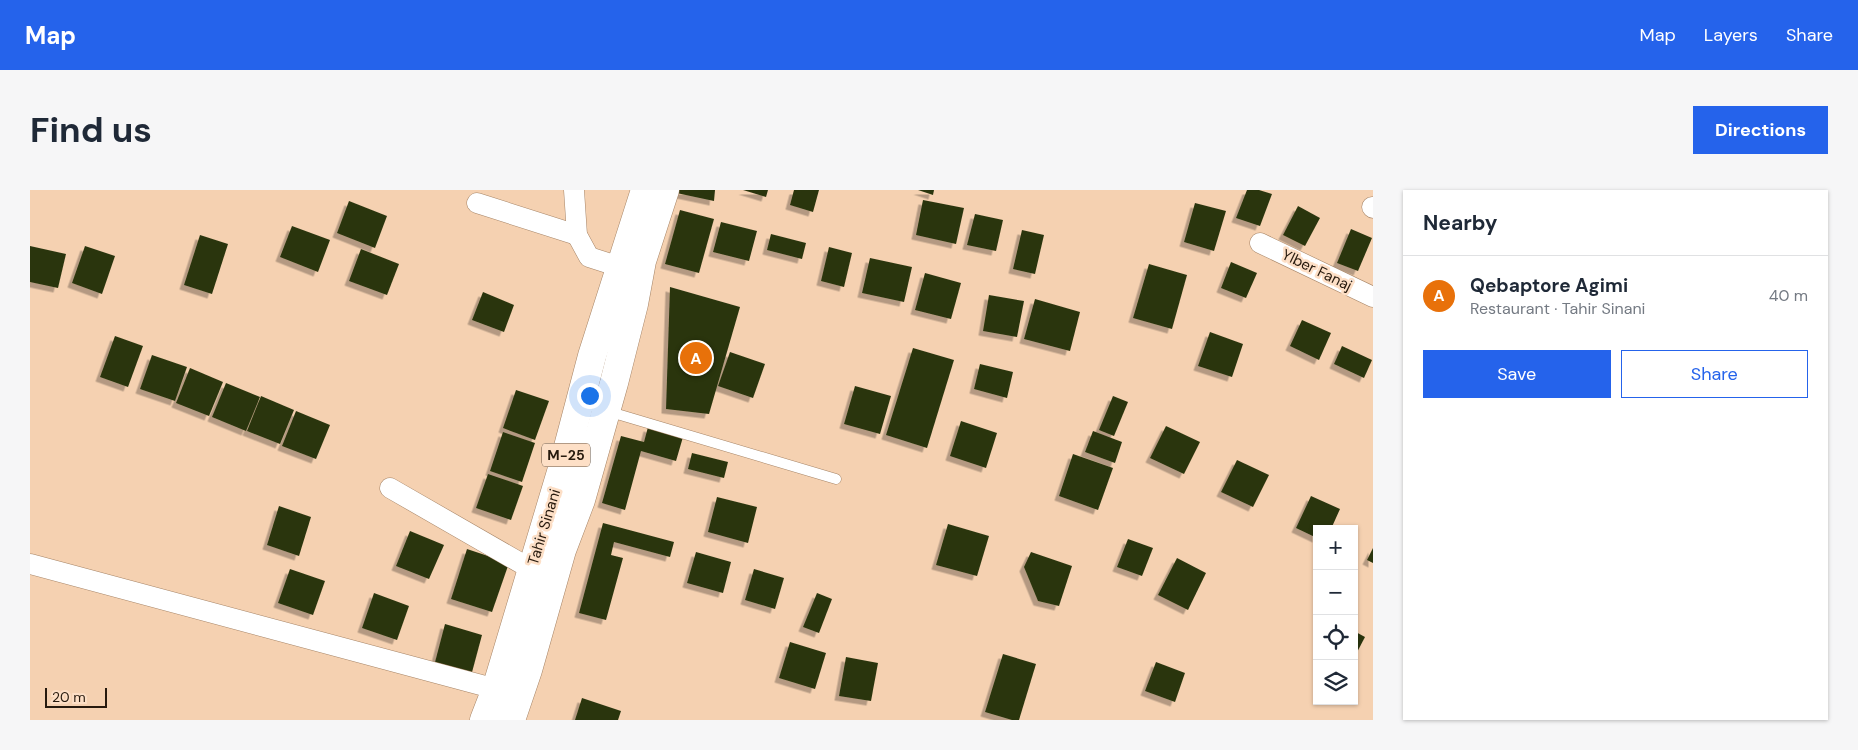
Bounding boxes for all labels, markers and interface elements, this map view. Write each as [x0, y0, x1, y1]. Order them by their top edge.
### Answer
text: Map [25, 20, 76, 51]
text: Map [1640, 23, 1676, 47]
text: Layers [1704, 23, 1758, 47]
text: Share [1786, 23, 1833, 47]
button: Directions [1693, 106, 1828, 154]
text: Find us [30, 107, 152, 153]
text: Nearby [1423, 209, 1497, 237]
street label: Ylber Fanaj [1279, 244, 1355, 296]
text: Qebaptore Agimi [1470, 273, 1628, 298]
text: A [1433, 285, 1445, 306]
text: 40 m [1769, 285, 1808, 306]
text: Restaurant · Tahir Sinani [1470, 298, 1645, 319]
pin: A [680, 339, 712, 377]
button: Save [1423, 350, 1611, 398]
button: Share [1621, 350, 1808, 398]
your location [577, 383, 603, 409]
road number: M-25 [542, 444, 590, 466]
street label: Tahir Sinani [523, 487, 565, 567]
map controls [1313, 525, 1358, 705]
button: + [1313, 525, 1358, 570]
button: − [1313, 570, 1358, 615]
button: locate [1313, 615, 1358, 660]
button: layers [1313, 660, 1358, 705]
scale bar [45, 685, 108, 708]
text: 20 m [52, 688, 86, 706]

